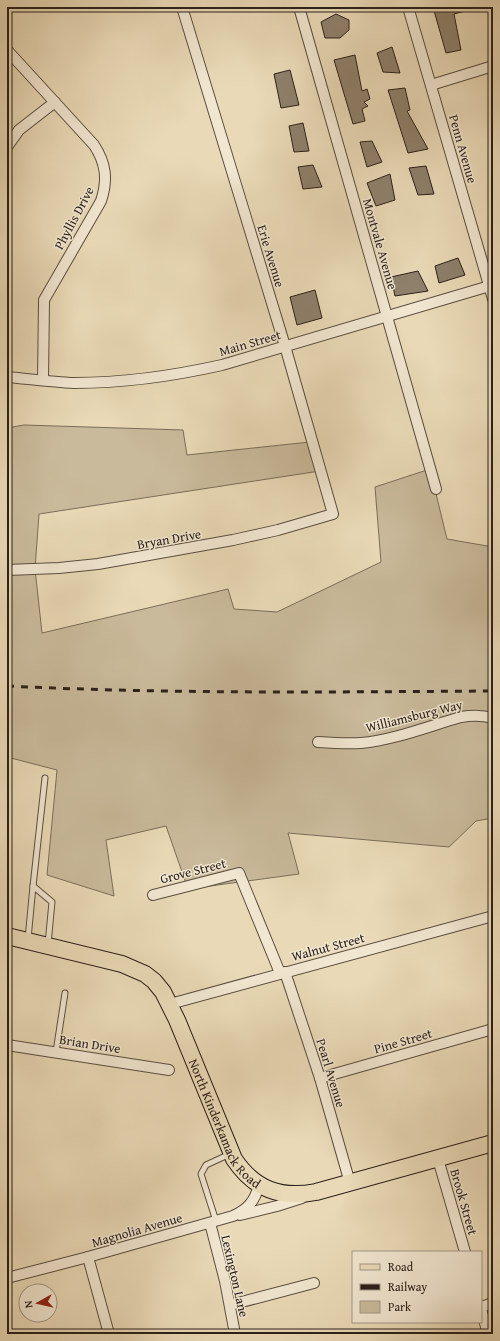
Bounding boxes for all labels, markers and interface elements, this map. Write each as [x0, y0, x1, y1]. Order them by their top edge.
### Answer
street label: Penn Avenue [444, 112, 482, 186]
street label: Phyllis Drive [49, 183, 99, 253]
street label: Montvale Avenue [358, 196, 402, 292]
street label: Erie Avenue [252, 222, 290, 290]
street label: Main Street [217, 325, 284, 361]
street label: Bryan Drive [136, 524, 202, 554]
street label: Williamsburg Way [364, 695, 465, 737]
street label: Grove Street [158, 854, 228, 888]
street label: Walnut Street [289, 928, 367, 966]
street label: Pine Street [372, 1024, 435, 1058]
street label: Brian Drive [58, 1030, 122, 1058]
street label: Pearl Avenue [312, 1036, 350, 1110]
street label: North Kinderkamack Road [184, 1056, 265, 1193]
street label: Brook Street [445, 1167, 483, 1238]
street label: Magnolia Avenue [89, 1208, 185, 1252]
street label: Lexington Lane [216, 1233, 254, 1319]
legend [352, 1251, 482, 1323]
text: Road [388, 1258, 414, 1275]
text: Railway [388, 1278, 427, 1295]
north arrow [18, 1283, 58, 1323]
text: Park [388, 1298, 412, 1315]
text: N [20, 1299, 37, 1309]

